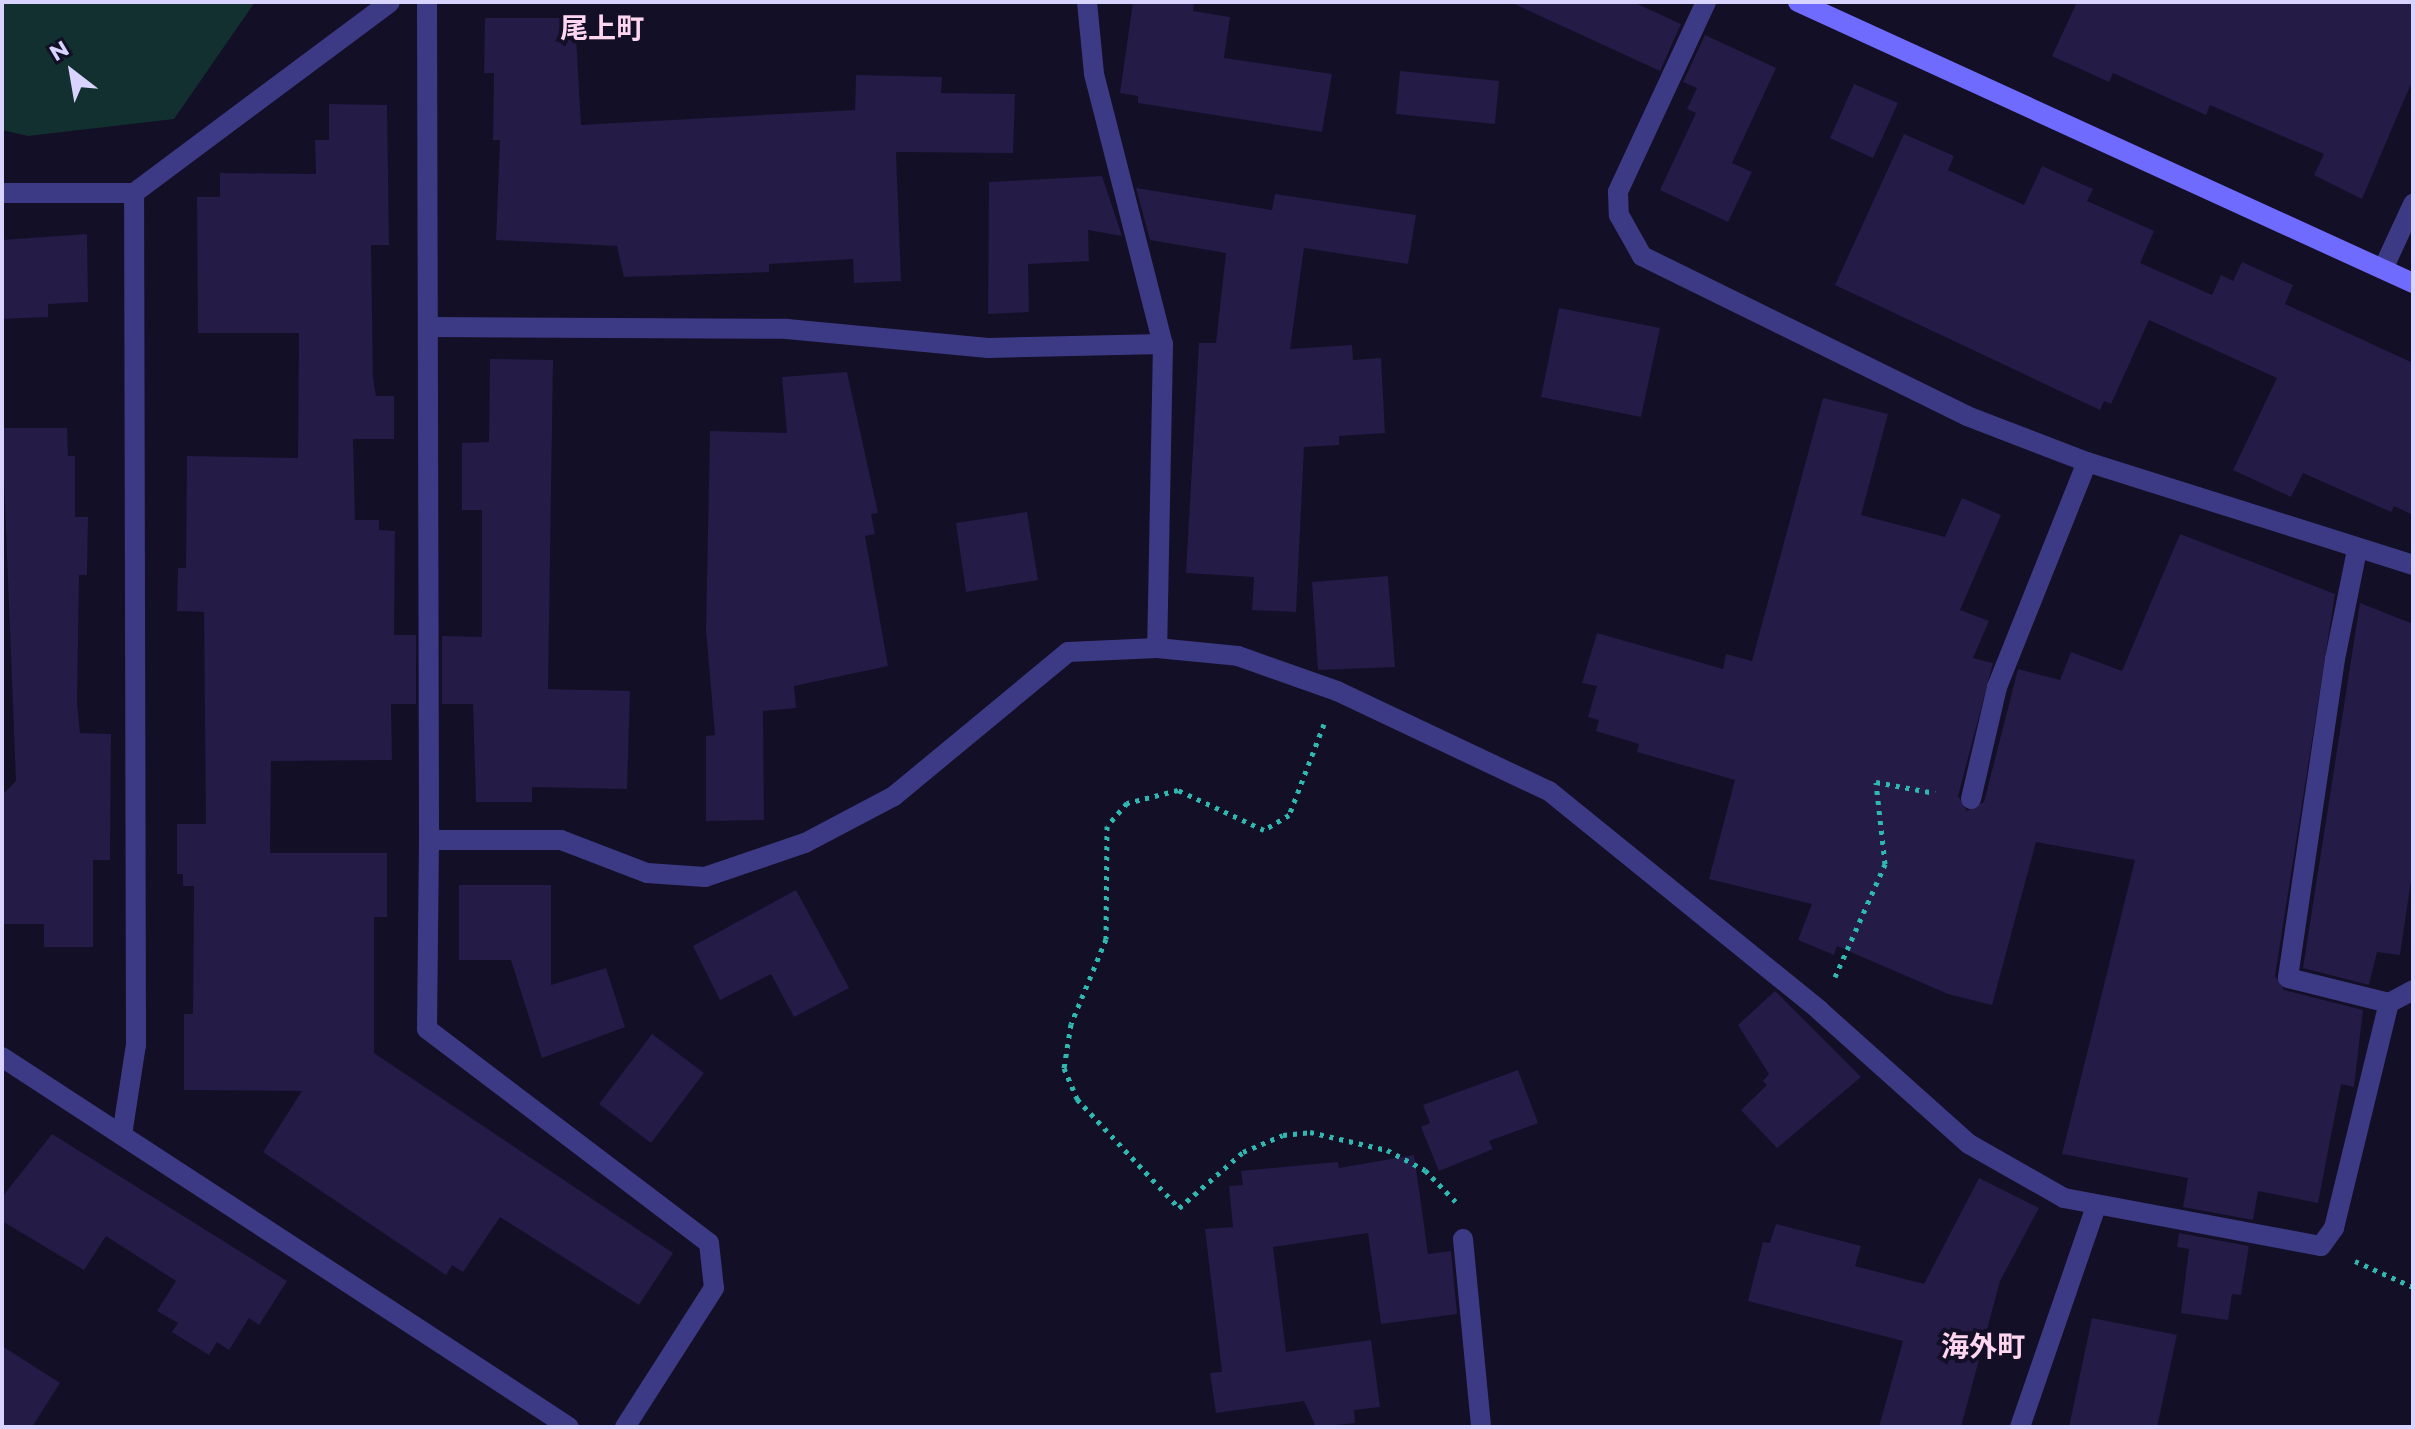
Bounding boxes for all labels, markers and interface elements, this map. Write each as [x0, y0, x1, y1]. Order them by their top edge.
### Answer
district label: 尾上町 [560, 11, 644, 45]
north arrow [32, 32, 112, 112]
text: N [45, 35, 74, 67]
district label: 海外町 [1941, 1329, 2025, 1363]

